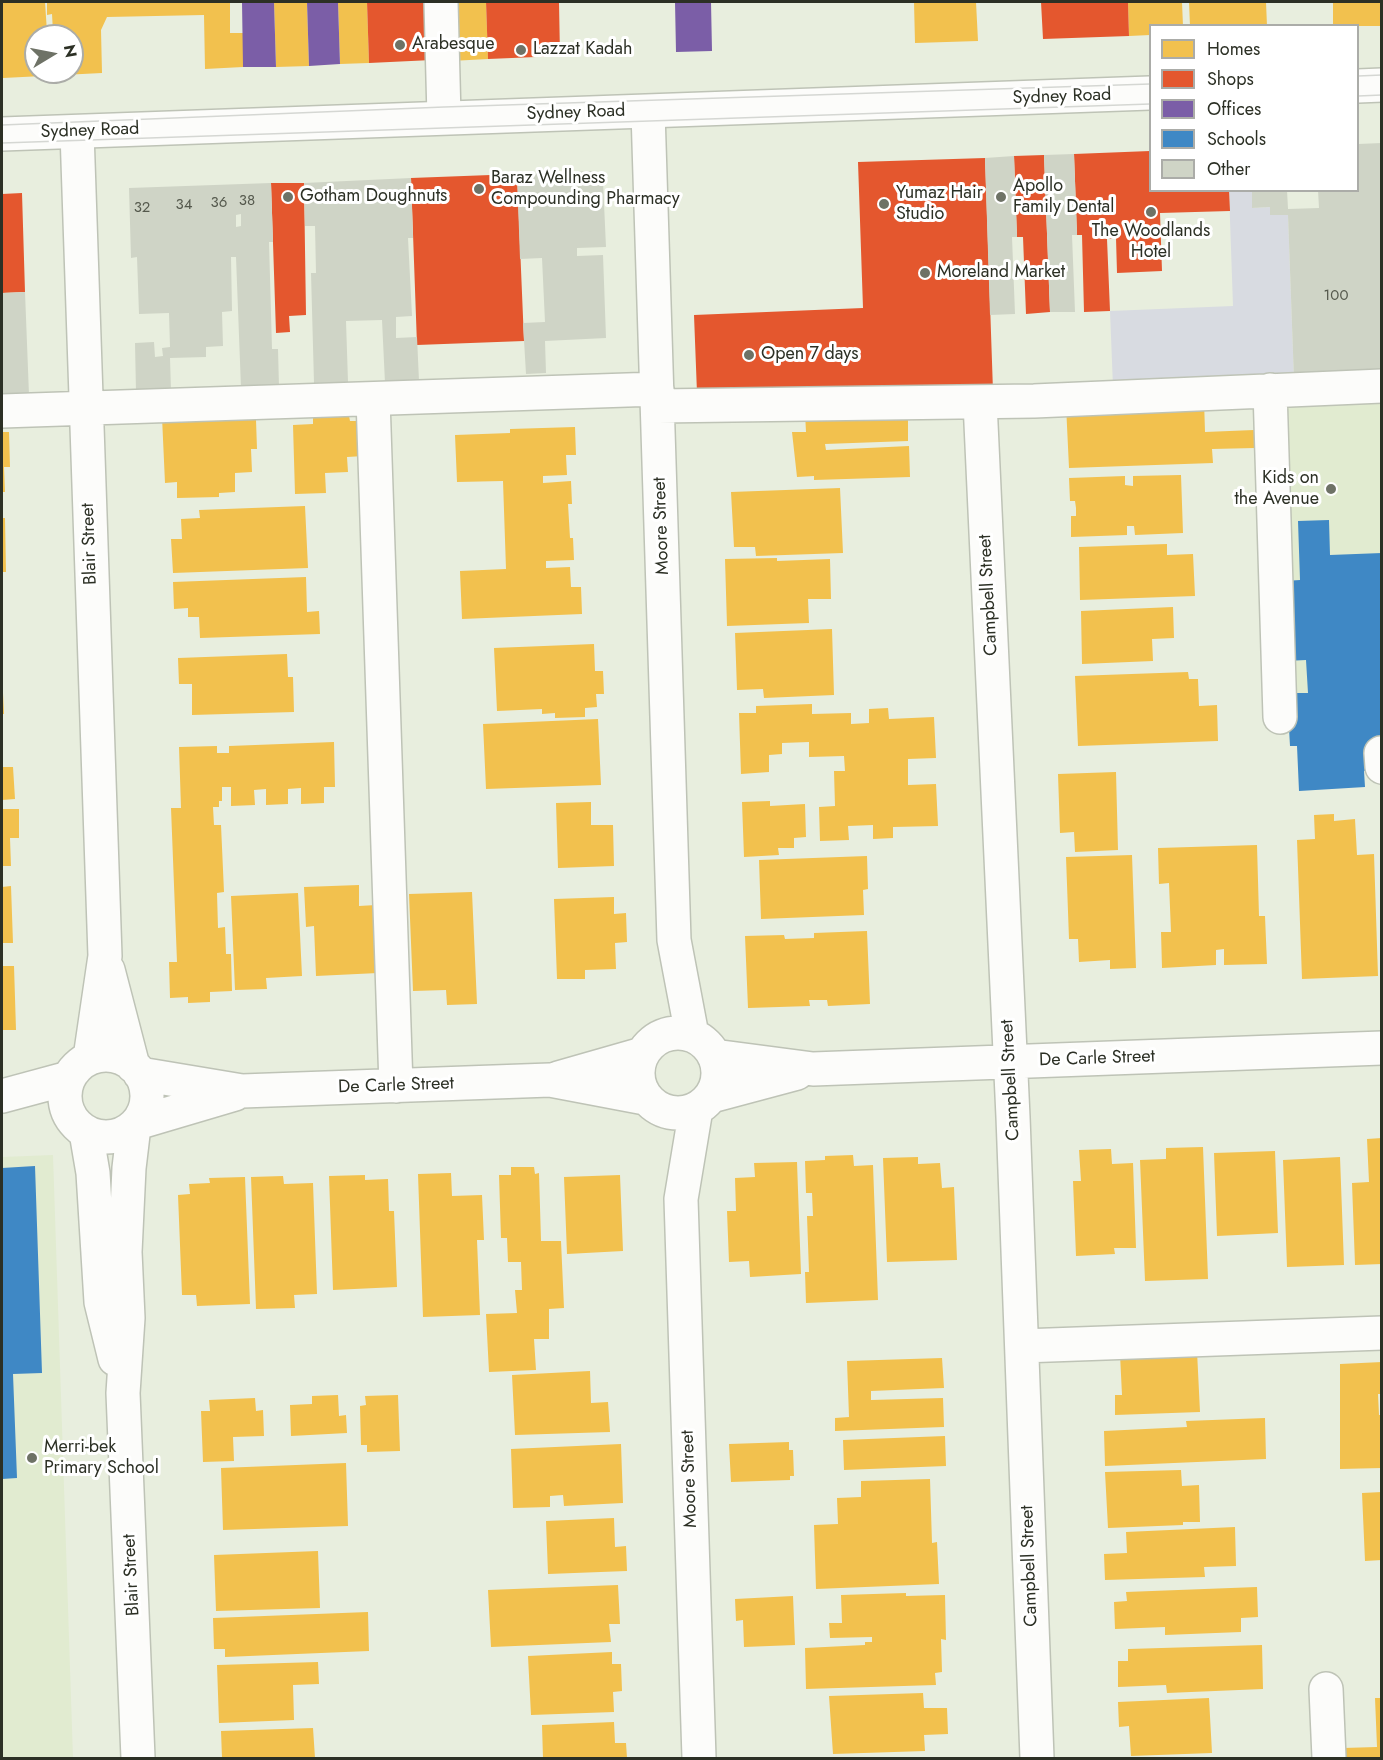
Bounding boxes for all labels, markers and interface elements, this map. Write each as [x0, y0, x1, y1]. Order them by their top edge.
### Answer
north arrow [24, 24, 84, 84]
legend [1149, 24, 1359, 192]
place label: Arabesque [412, 34, 494, 56]
text: Homes [1207, 36, 1260, 62]
marker: Arabesque [393, 38, 407, 52]
place label: Lazzat Kadah [533, 39, 632, 61]
text: N [58, 43, 83, 59]
marker: Lazzat Kadah [514, 43, 528, 57]
text: Shops [1207, 66, 1254, 92]
street label: Sydney Road [1012, 84, 1112, 110]
text: Offices [1207, 96, 1261, 122]
street label: Sydney Road [526, 100, 626, 126]
street label: Sydney Road [40, 118, 140, 144]
text: Schools [1207, 126, 1266, 152]
text: Other [1207, 156, 1250, 182]
place label: Baraz Wellness Compounding Pharmacy [491, 168, 680, 210]
place label: Apollo Family Dental [1013, 176, 1114, 219]
marker: Baraz Wellness Compounding Pharmacy [472, 182, 486, 196]
place label: Yumaz Hair Studio [896, 183, 983, 226]
place label: Gotham Doughnuts [300, 186, 447, 208]
marker: Gotham Doughnuts [281, 190, 295, 204]
marker: Apollo Family Dental [994, 190, 1008, 204]
house number: 38 [239, 192, 255, 210]
house number: 36 [211, 194, 227, 212]
house number: 34 [176, 196, 192, 214]
marker: Yumaz Hair Studio [877, 197, 891, 211]
house number: 32 [134, 199, 150, 217]
marker: The Woodlands Hotel [1144, 205, 1158, 219]
place label: The Woodlands Hotel [1092, 221, 1210, 264]
place label: Moreland Market [937, 262, 1065, 284]
marker: Moreland Market [918, 266, 932, 280]
house number: 100 [1324, 287, 1348, 305]
place label: Open 7 days [761, 344, 858, 366]
marker: Open 7 days [742, 348, 756, 362]
place label: Kids on the Avenue [1234, 468, 1319, 510]
street label: Moore Street [650, 477, 674, 575]
marker: Kids on the Avenue [1324, 482, 1338, 496]
street label: Blair Street [78, 503, 102, 585]
street label: Campbell Street [975, 534, 1003, 656]
street label: Campbell Street [997, 1019, 1025, 1141]
street label: De Carle Street [1039, 1046, 1155, 1072]
street label: De Carle Street [338, 1073, 454, 1099]
street label: Moore Street [678, 1430, 702, 1528]
place label: Merri-bek Primary School [44, 1437, 159, 1480]
marker: Merri-bek Primary School [25, 1451, 39, 1465]
street label: Campbell Street [1017, 1505, 1043, 1627]
street label: Blair Street [119, 1533, 145, 1617]

